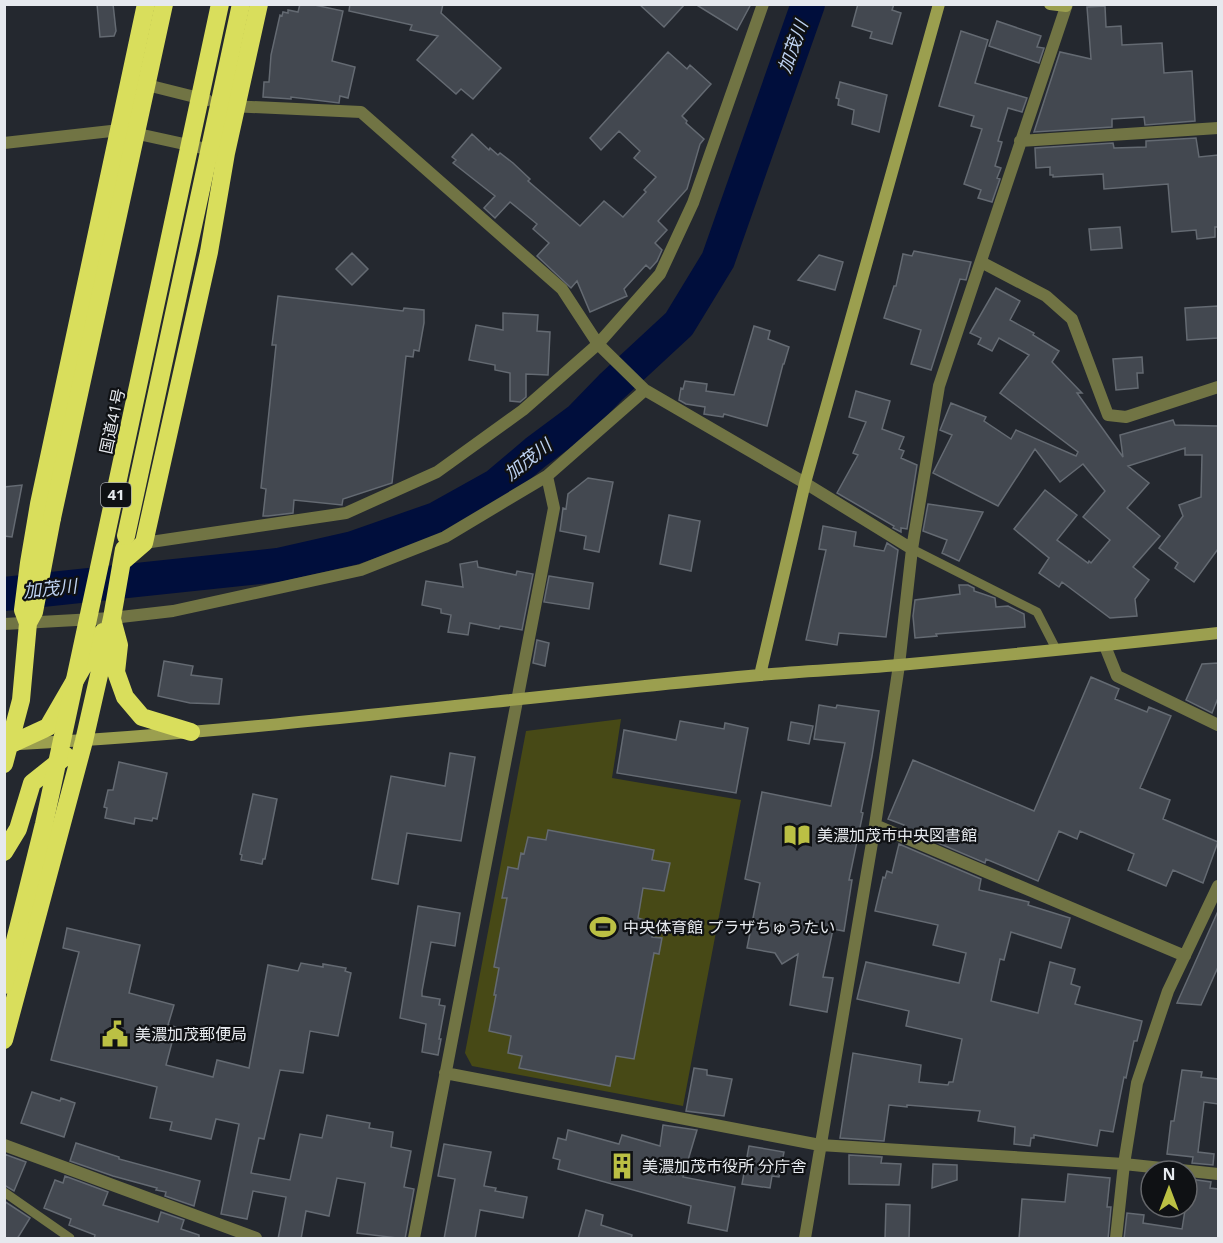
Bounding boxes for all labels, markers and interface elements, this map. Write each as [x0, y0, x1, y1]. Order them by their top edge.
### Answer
water label: 加茂川 [772, 15, 813, 76]
street label: 国道41号 [94, 386, 130, 456]
water label: 加茂川 [499, 432, 558, 485]
road number: 41 [101, 483, 131, 507]
water label: 加茂川 [22, 573, 80, 603]
library icon: 美濃加茂市中央図書館 [782, 820, 812, 850]
place label: 美濃加茂市中央図書館 [817, 824, 977, 846]
sports icon: 中央体育館 プラザちゅうたい [588, 912, 618, 942]
place label: 中央体育館 プラザちゅうたい [623, 916, 835, 938]
public building icon: 美濃加茂郵便局 [100, 1019, 130, 1049]
place label: 美濃加茂郵便局 [135, 1023, 247, 1045]
building icon: 美濃加茂市役所 分庁舎 [607, 1151, 637, 1181]
place label: 美濃加茂市役所 分庁舎 [642, 1155, 806, 1177]
north arrow [1139, 1159, 1199, 1219]
text: N [1162, 1163, 1176, 1185]

